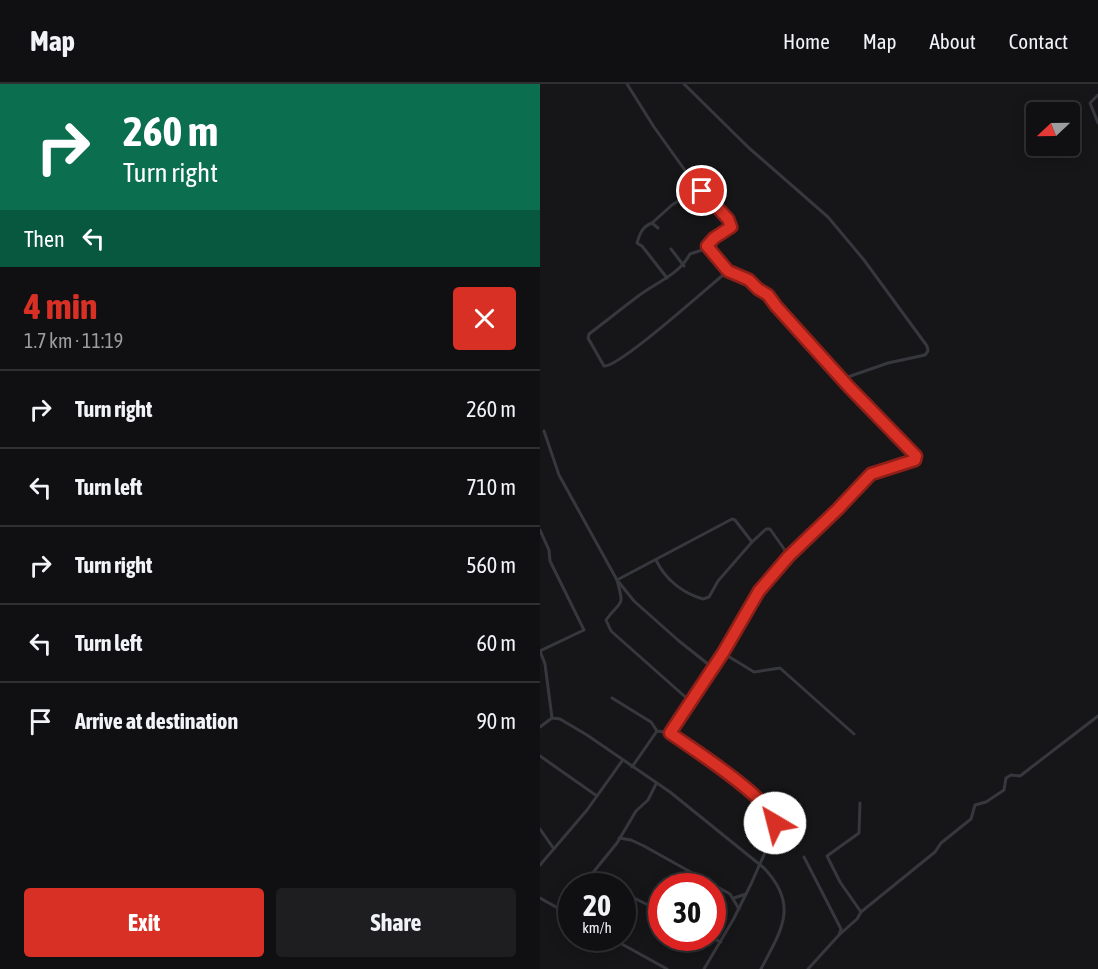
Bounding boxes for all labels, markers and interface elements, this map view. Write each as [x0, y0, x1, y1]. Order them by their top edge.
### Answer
text: Map [30, 25, 75, 57]
text: Home [783, 29, 830, 53]
text: Map [863, 29, 897, 53]
text: About [930, 29, 976, 53]
text: Contact [1009, 29, 1068, 53]
north arrow [1026, 102, 1080, 156]
map controls [1026, 102, 1080, 156]
text: 260 m [123, 107, 218, 155]
icon: right [24, 108, 102, 186]
text: Turn right [123, 157, 218, 188]
pin [676, 165, 727, 216]
icon: arrive [685, 174, 718, 207]
icon: left [77, 222, 110, 255]
text: Then [24, 226, 65, 252]
text: 4 min [24, 285, 98, 327]
button: close [453, 287, 516, 350]
text: 1.7 km · 11:19 [24, 329, 123, 352]
icon: right [24, 393, 57, 426]
text: Turn right [75, 396, 152, 422]
text: 260 m [466, 396, 516, 422]
icon: left [24, 471, 57, 504]
text: Turn left [75, 474, 142, 500]
text: 710 m [466, 474, 516, 500]
icon: right [24, 549, 57, 582]
text: Turn right [75, 552, 152, 578]
text: 560 m [466, 552, 516, 578]
icon: left [24, 627, 57, 660]
text: Turn left [75, 630, 142, 656]
text: 60 m [476, 630, 516, 656]
icon: arrive [24, 705, 57, 738]
text: Arrive at destination [75, 708, 238, 734]
text: 90 m [476, 708, 516, 734]
position arrow [743, 791, 807, 855]
speed limit sign: 30 [648, 873, 726, 951]
button: Exit [24, 888, 264, 957]
button: Share [276, 888, 516, 957]
text: 20 [583, 888, 611, 922]
text: km/h [582, 919, 612, 936]

